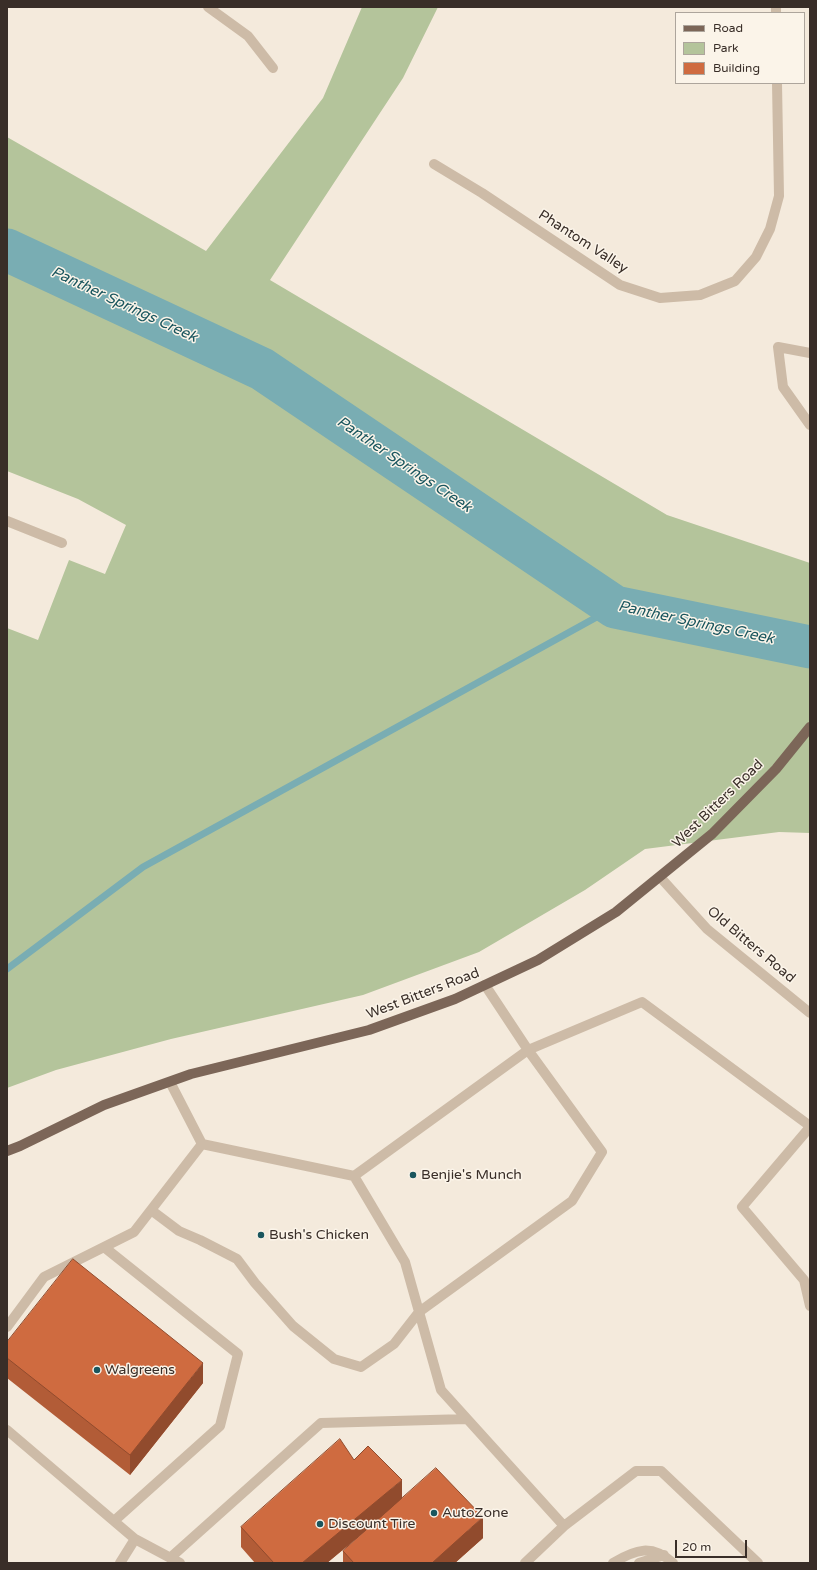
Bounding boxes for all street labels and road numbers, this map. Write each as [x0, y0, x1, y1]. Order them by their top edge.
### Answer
street label: Phantom Valley [535, 207, 631, 277]
street label: West Bitters Road [669, 756, 767, 852]
street label: Old Bitters Road [704, 903, 798, 987]
street label: West Bitters Road [364, 965, 482, 1023]

